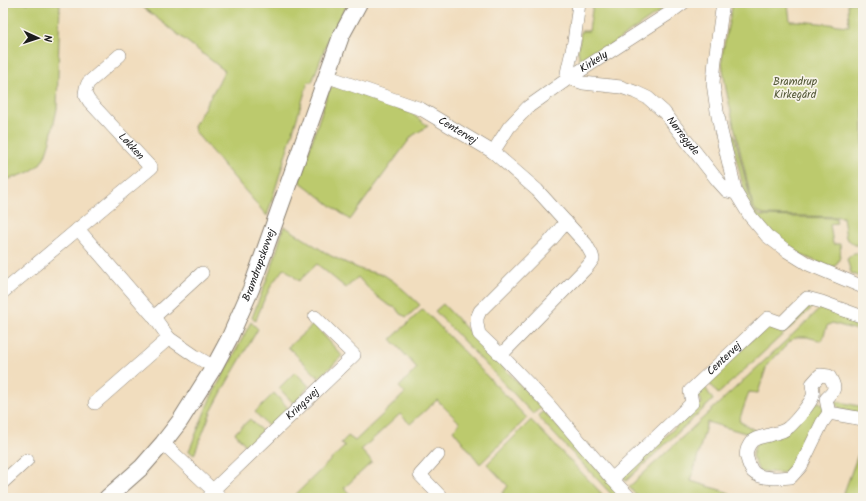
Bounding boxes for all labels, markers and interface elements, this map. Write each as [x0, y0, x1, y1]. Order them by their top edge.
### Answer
north arrow [18, 18, 58, 58]
text: N [38, 35, 56, 42]
street label: Kirkely [576, 46, 612, 78]
park label: Bramdrup Kirkegård [773, 73, 818, 104]
street label: Centervej [434, 112, 481, 150]
street label: Nørregyde [662, 112, 704, 160]
street label: Løkken [114, 129, 149, 164]
street label: Bramdrupskovvej [238, 225, 281, 304]
street label: Centervej [703, 337, 747, 380]
street label: Kringsvej [282, 383, 325, 425]

